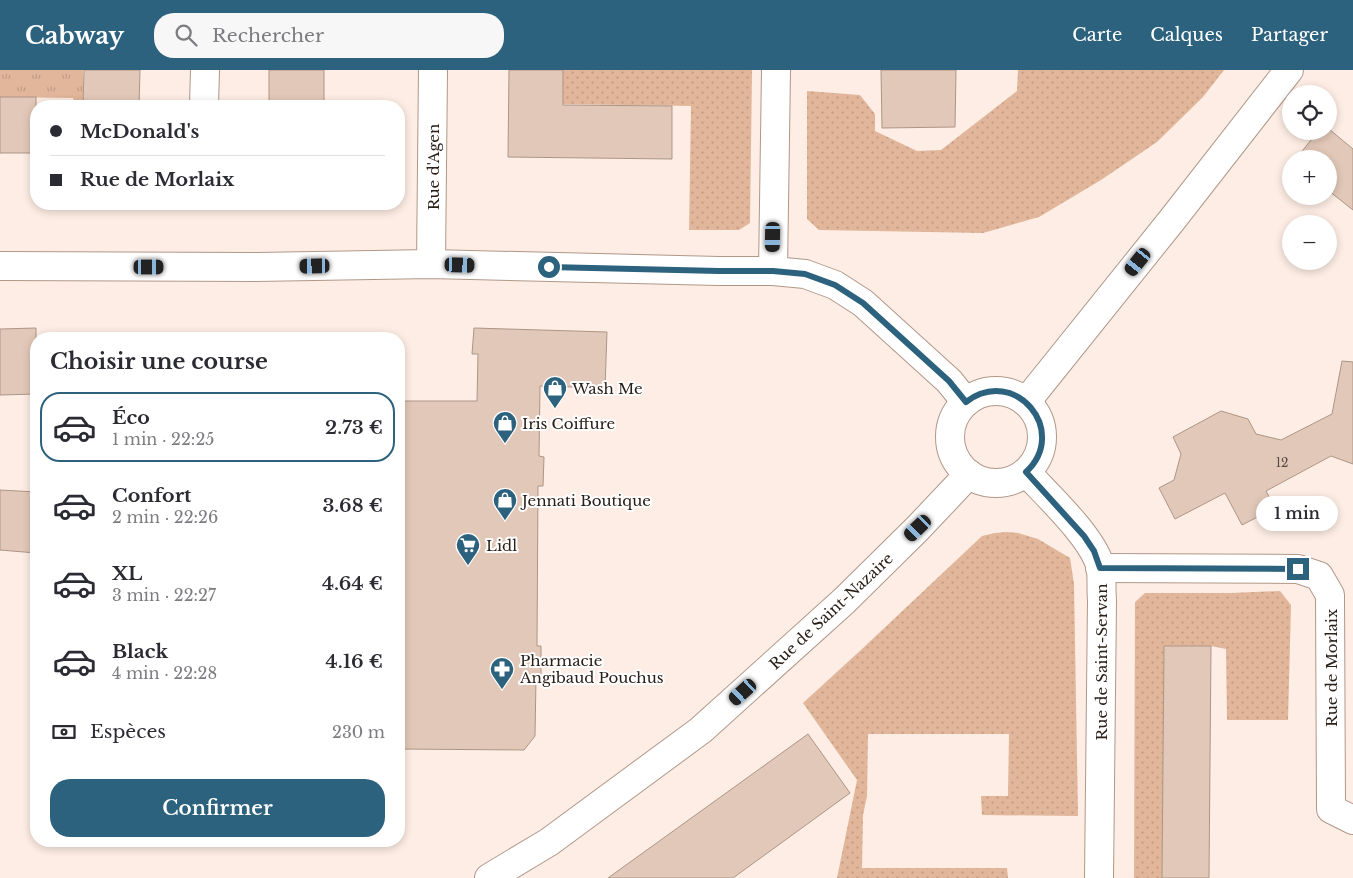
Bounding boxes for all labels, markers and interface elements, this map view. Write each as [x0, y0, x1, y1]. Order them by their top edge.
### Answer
search box [154, 13, 504, 58]
text: Cabway [25, 21, 124, 50]
icon: search [172, 21, 200, 49]
text: Rechercher [212, 24, 324, 47]
text: Carte [1072, 24, 1122, 46]
text: Calques [1150, 24, 1223, 46]
text: Partager [1251, 24, 1328, 46]
map controls [1282, 85, 1337, 270]
button: locate [1282, 85, 1337, 140]
text: McDonald's [80, 120, 199, 143]
street label: Rue d'Agen [424, 124, 443, 210]
button: + [1282, 150, 1337, 205]
text: Rue de Morlaix [80, 168, 234, 191]
button: − [1282, 215, 1337, 270]
car [765, 222, 780, 252]
car [1122, 246, 1153, 278]
route start [538, 256, 560, 278]
car [444, 257, 475, 273]
car [299, 258, 330, 274]
car [134, 260, 164, 275]
text: Choisir une course [50, 348, 268, 375]
shop icon: Wash Me [542, 375, 568, 409]
place label: Wash Me [571, 379, 643, 398]
icon: car [52, 405, 97, 450]
text: Éco [112, 406, 150, 429]
shop icon: Iris Coiffure [492, 410, 518, 444]
place label: Iris Coiffure [522, 414, 615, 433]
text: 2.73 € [325, 416, 383, 439]
text: 1 min · 22:25 [112, 429, 214, 449]
house number: 12 [1276, 455, 1288, 470]
icon: car [52, 483, 97, 528]
text: Confort [112, 484, 191, 507]
shop icon: Jennati Boutique [492, 487, 518, 521]
place label: Jennati Boutique [520, 491, 651, 510]
text: 3.68 € [322, 494, 383, 517]
callout: 1 min [1257, 496, 1339, 532]
text: 1 min [1274, 503, 1320, 523]
text: 2 min · 22:26 [112, 507, 218, 527]
car [901, 512, 934, 544]
supermarket icon: Lidl [455, 532, 481, 566]
place label: Lidl [486, 536, 517, 555]
street label: Rue de Saint-Nazaire [765, 549, 897, 673]
route end [1287, 558, 1309, 580]
icon: car [52, 561, 97, 606]
text: XL [112, 562, 142, 585]
text: 4.64 € [322, 572, 383, 595]
street label: Rue de Saint-Servan [1092, 584, 1111, 740]
text: 3 min · 22:27 [112, 585, 216, 605]
street label: Rue de Morlaix [1322, 609, 1341, 727]
icon: car [52, 639, 97, 684]
text: Black [112, 640, 168, 663]
text: 4.16 € [326, 650, 383, 673]
place label: Pharmacie Angibaud Pouchus [519, 651, 664, 687]
pharmacy icon: Pharmacie Angibaud Pouchus [489, 656, 515, 690]
text: 4 min · 22:28 [112, 663, 217, 683]
car [726, 676, 759, 708]
icon: cash [50, 718, 78, 746]
text: Espèces [90, 720, 166, 743]
text: 230 m [332, 722, 385, 742]
button: Confirmer [50, 779, 385, 837]

